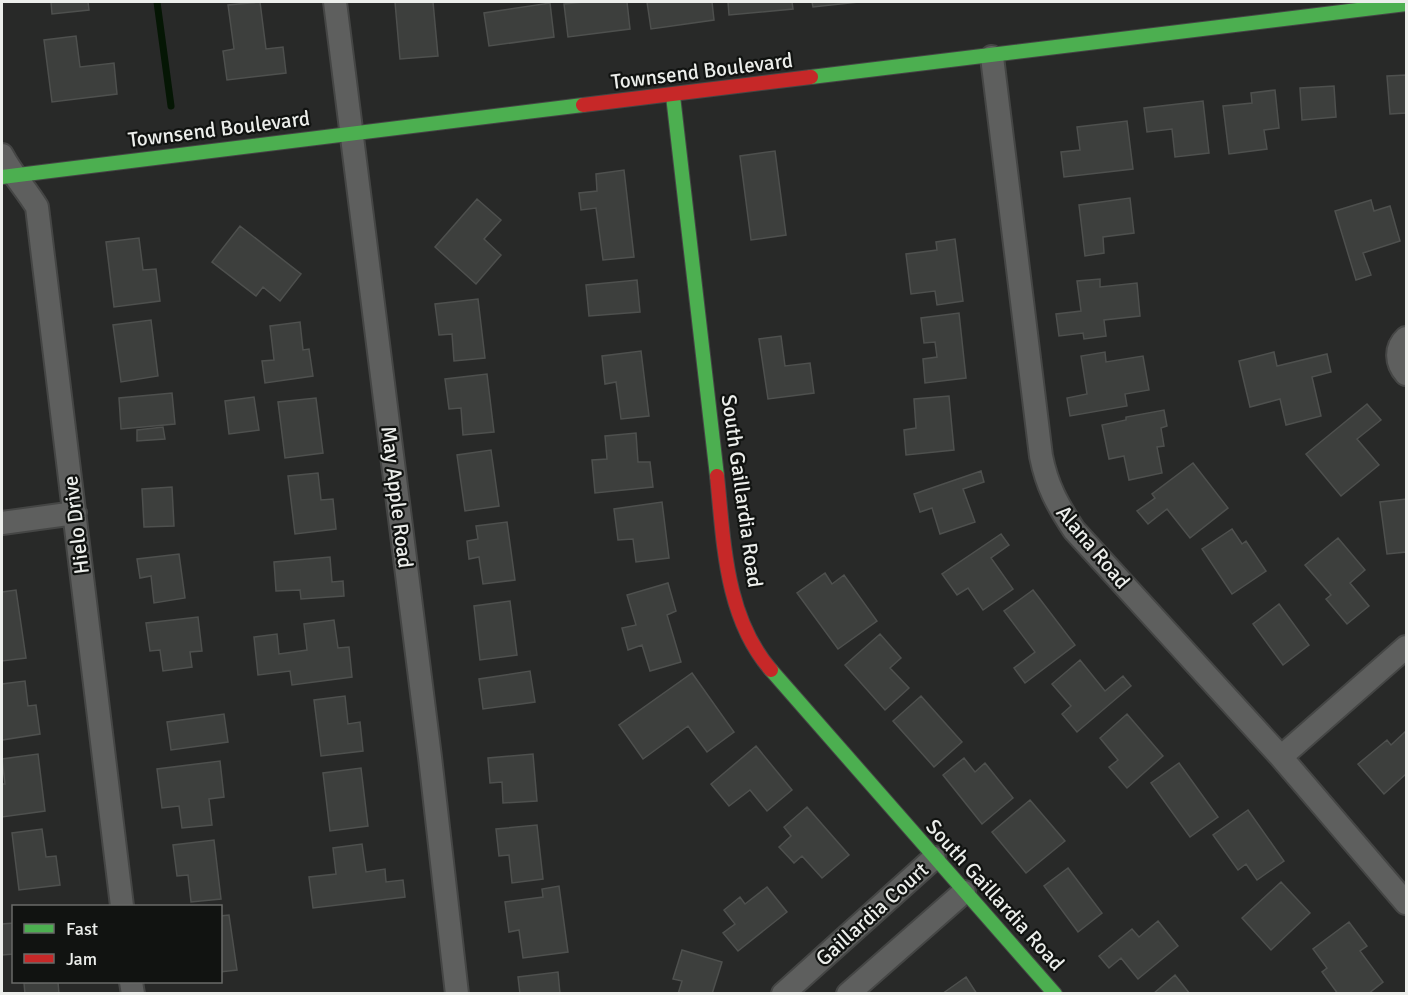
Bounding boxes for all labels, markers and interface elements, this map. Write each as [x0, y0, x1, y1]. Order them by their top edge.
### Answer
street label: Townsend Boulevard [610, 47, 794, 95]
street label: Townsend Boulevard [127, 105, 311, 153]
street label: South Gaillardia Road [716, 393, 768, 589]
street label: May Apple Road [375, 424, 419, 570]
street label: Hielo Drive [57, 474, 95, 576]
street label: Alana Road [1051, 500, 1135, 594]
street label: South Gaillardia Road [920, 814, 1070, 976]
street label: Gaillardia Court [810, 857, 934, 971]
legend [12, 905, 222, 983]
text: Fast [66, 918, 98, 940]
text: Jam [66, 948, 97, 970]

